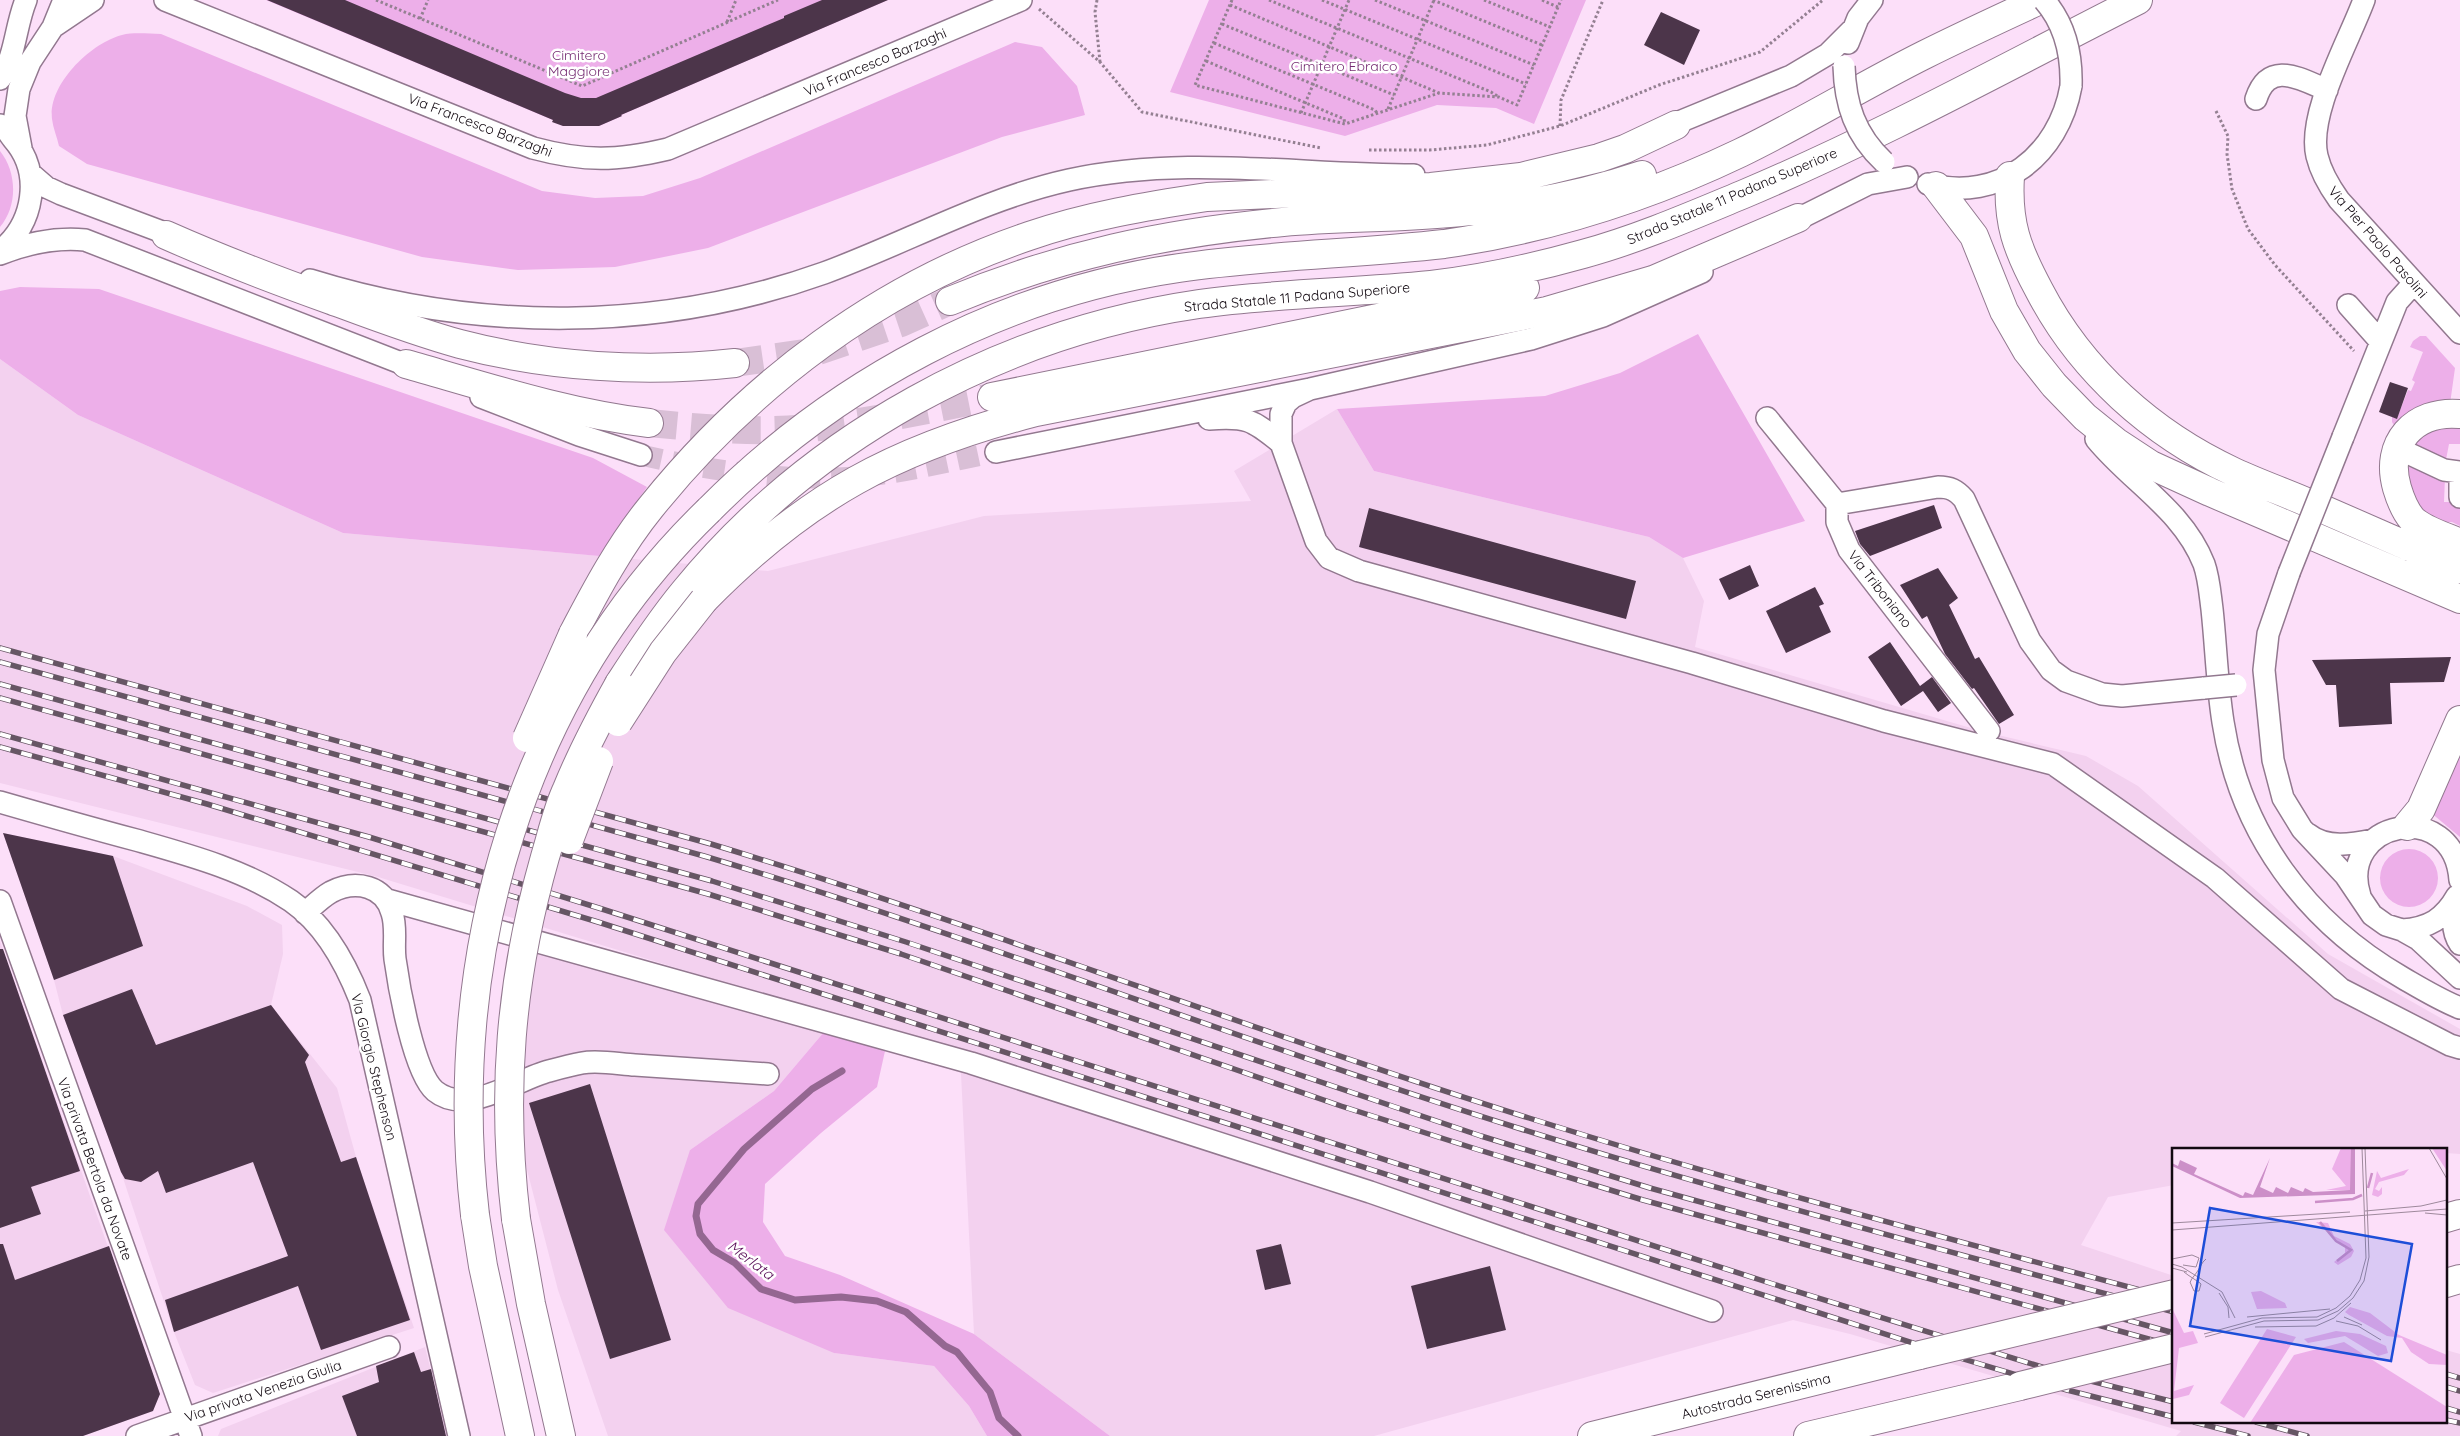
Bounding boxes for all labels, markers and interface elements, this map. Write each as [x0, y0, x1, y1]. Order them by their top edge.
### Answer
street label: Via Francesco Barzaghi [801, 24, 949, 100]
park label: Cimitero Maggiore [548, 46, 610, 80]
park label: Cimitero Ebraico [1291, 57, 1397, 75]
street label: Via Francesco Barzaghi [405, 89, 555, 161]
street label: Strada Statale 11 Padana Superiore [1624, 143, 1840, 249]
street label: Via Pier Paolo Pasolini [2324, 182, 2432, 302]
street label: Strada Statale 11 Padana Superiore [1183, 278, 1411, 316]
street label: Via Triboniano [1844, 547, 1916, 631]
street label: Via Giorgio Stephenson [347, 992, 401, 1142]
street label: Via privata Bertola da Novate [53, 1075, 137, 1263]
inset map [2172, 1148, 2448, 1424]
water label: Merlata [724, 1236, 779, 1284]
street label: Via privata Venezia Giulia [182, 1356, 344, 1426]
street label: Autostrada Serenissima [1680, 1369, 1832, 1423]

